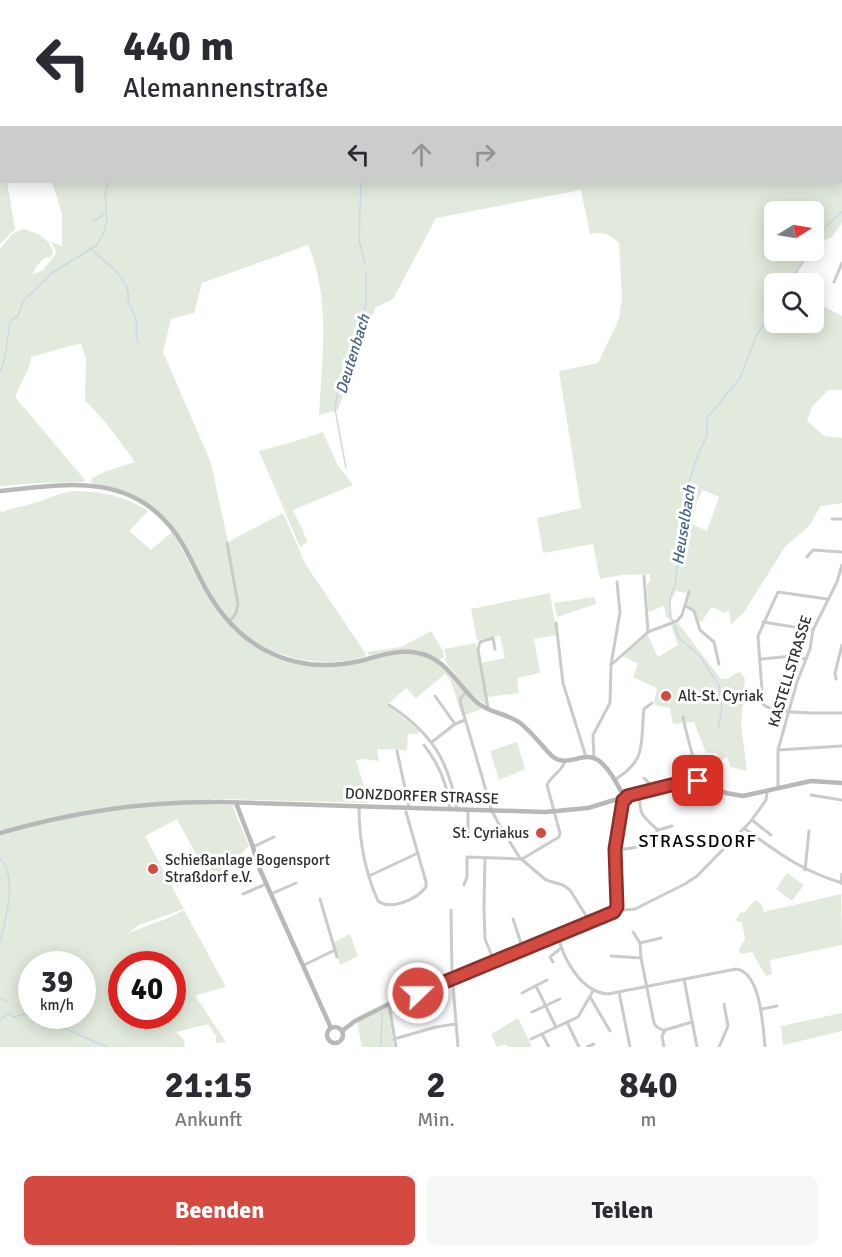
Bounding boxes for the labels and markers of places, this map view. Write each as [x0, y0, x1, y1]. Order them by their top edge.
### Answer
place label: Alt-St. Cyriak [678, 687, 764, 705]
marker: Alt-St. Cyriak [659, 689, 673, 703]
pin [672, 755, 723, 806]
place label: St. Cyriakus [453, 824, 529, 842]
marker: St. Cyriakus [534, 826, 548, 840]
place label: Schießanlage Bogensport Straßdorf e.V. [165, 851, 330, 886]
marker: Schießanlage Bogensport Straßdorf e.V. [146, 862, 160, 876]

